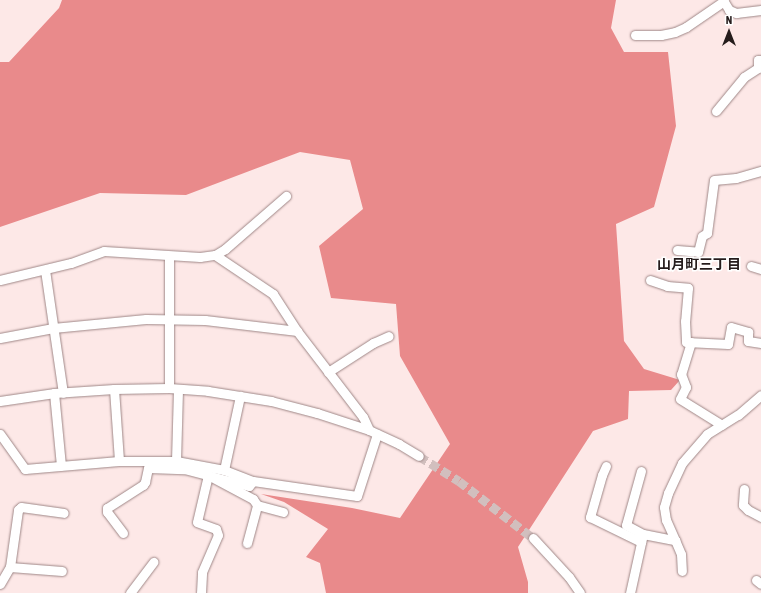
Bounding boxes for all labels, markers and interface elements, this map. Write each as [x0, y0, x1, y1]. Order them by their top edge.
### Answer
north arrow [709, 12, 749, 52]
text: N [726, 14, 732, 26]
district label: 山月町三丁目 [657, 256, 741, 272]

